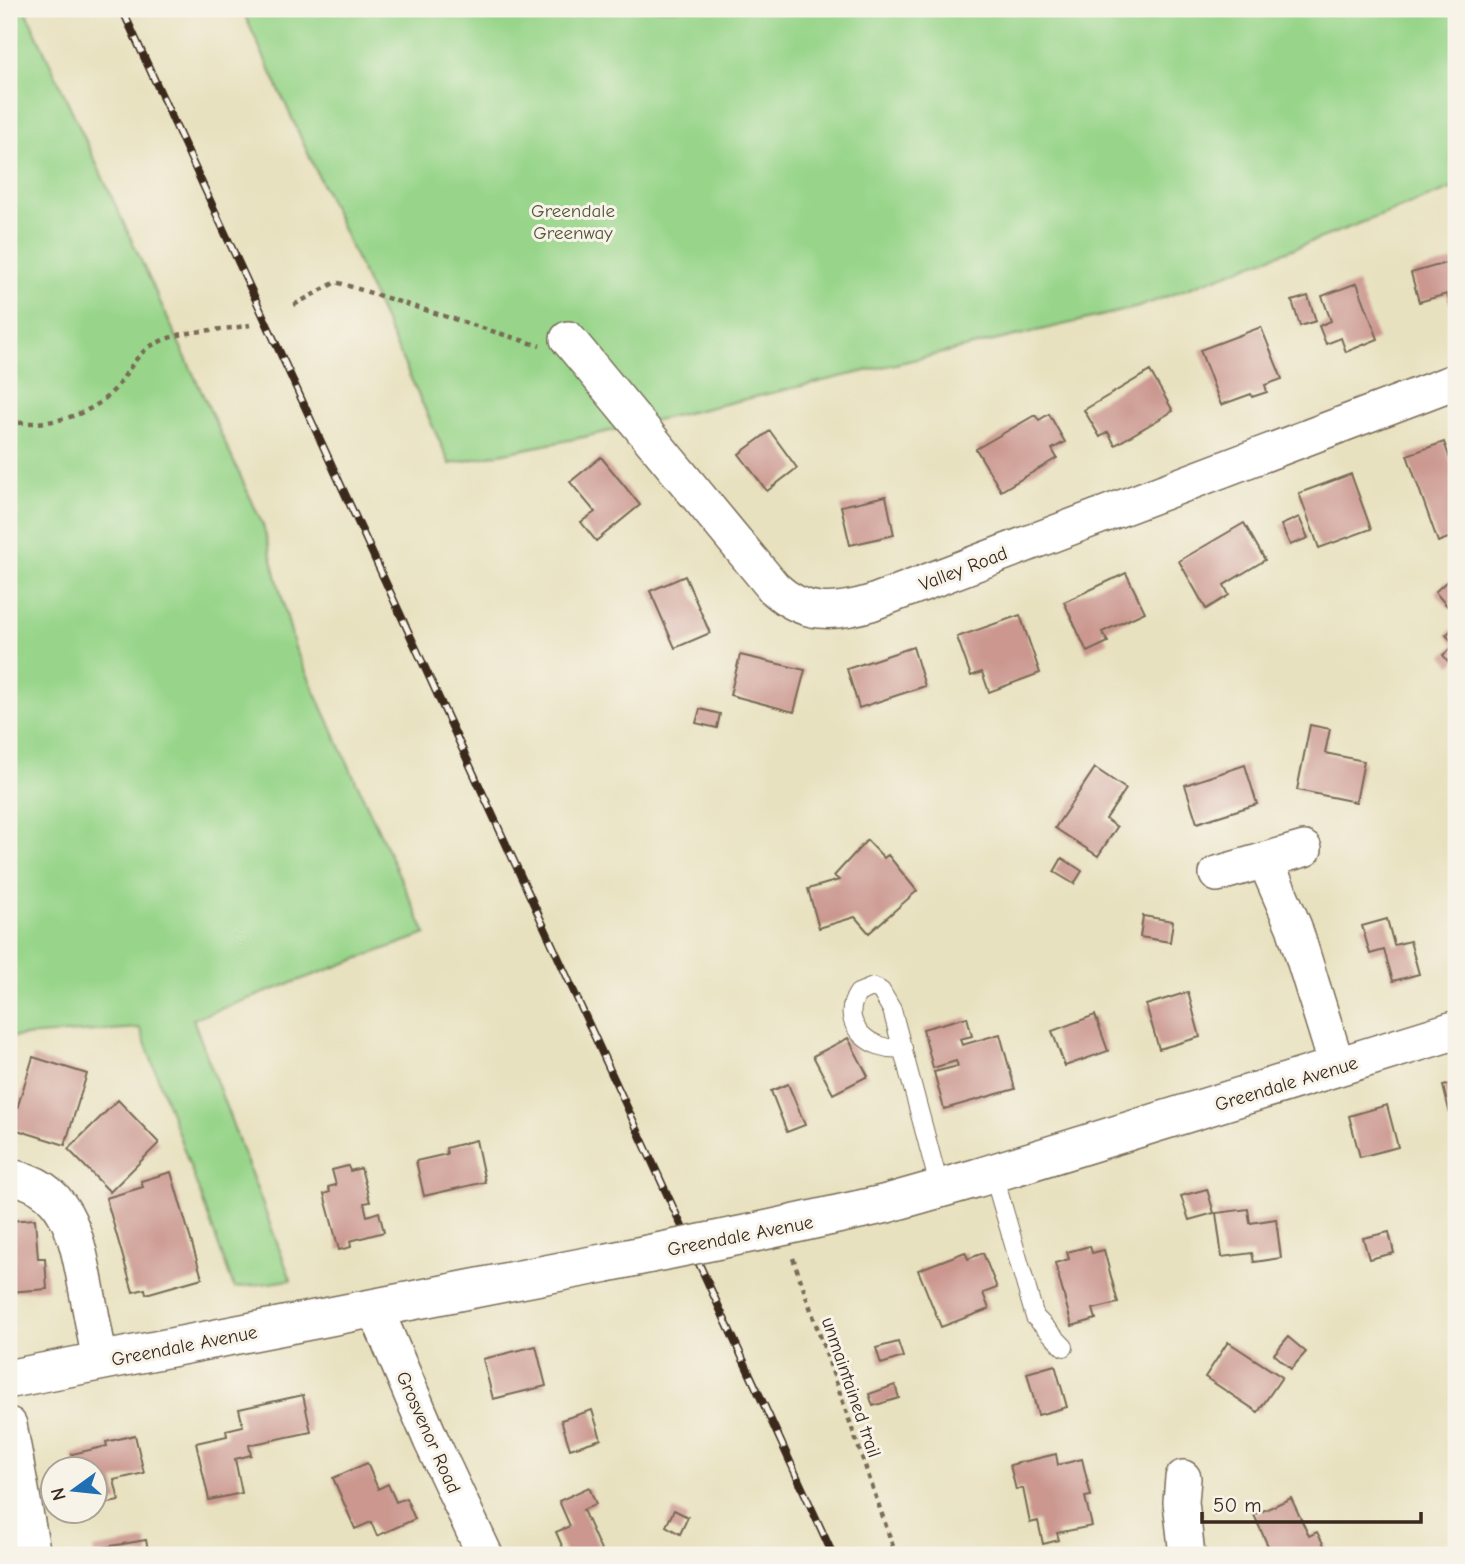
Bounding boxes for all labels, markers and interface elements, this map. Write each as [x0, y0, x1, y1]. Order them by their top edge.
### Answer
park label: Greendale Greenway [531, 200, 615, 244]
street label: Valley Road [916, 542, 1011, 596]
street label: Greendale Avenue [1212, 1052, 1360, 1116]
street label: Greendale Avenue [665, 1211, 815, 1261]
street label: unmaintained trail [817, 1314, 885, 1460]
street label: Greendale Avenue [109, 1321, 259, 1371]
street label: Grosvenor Road [391, 1368, 465, 1497]
north arrow [38, 1456, 108, 1526]
scale bar [1202, 1480, 1421, 1524]
text: N [46, 1485, 71, 1503]
text: 50 m [1213, 1493, 1262, 1517]

